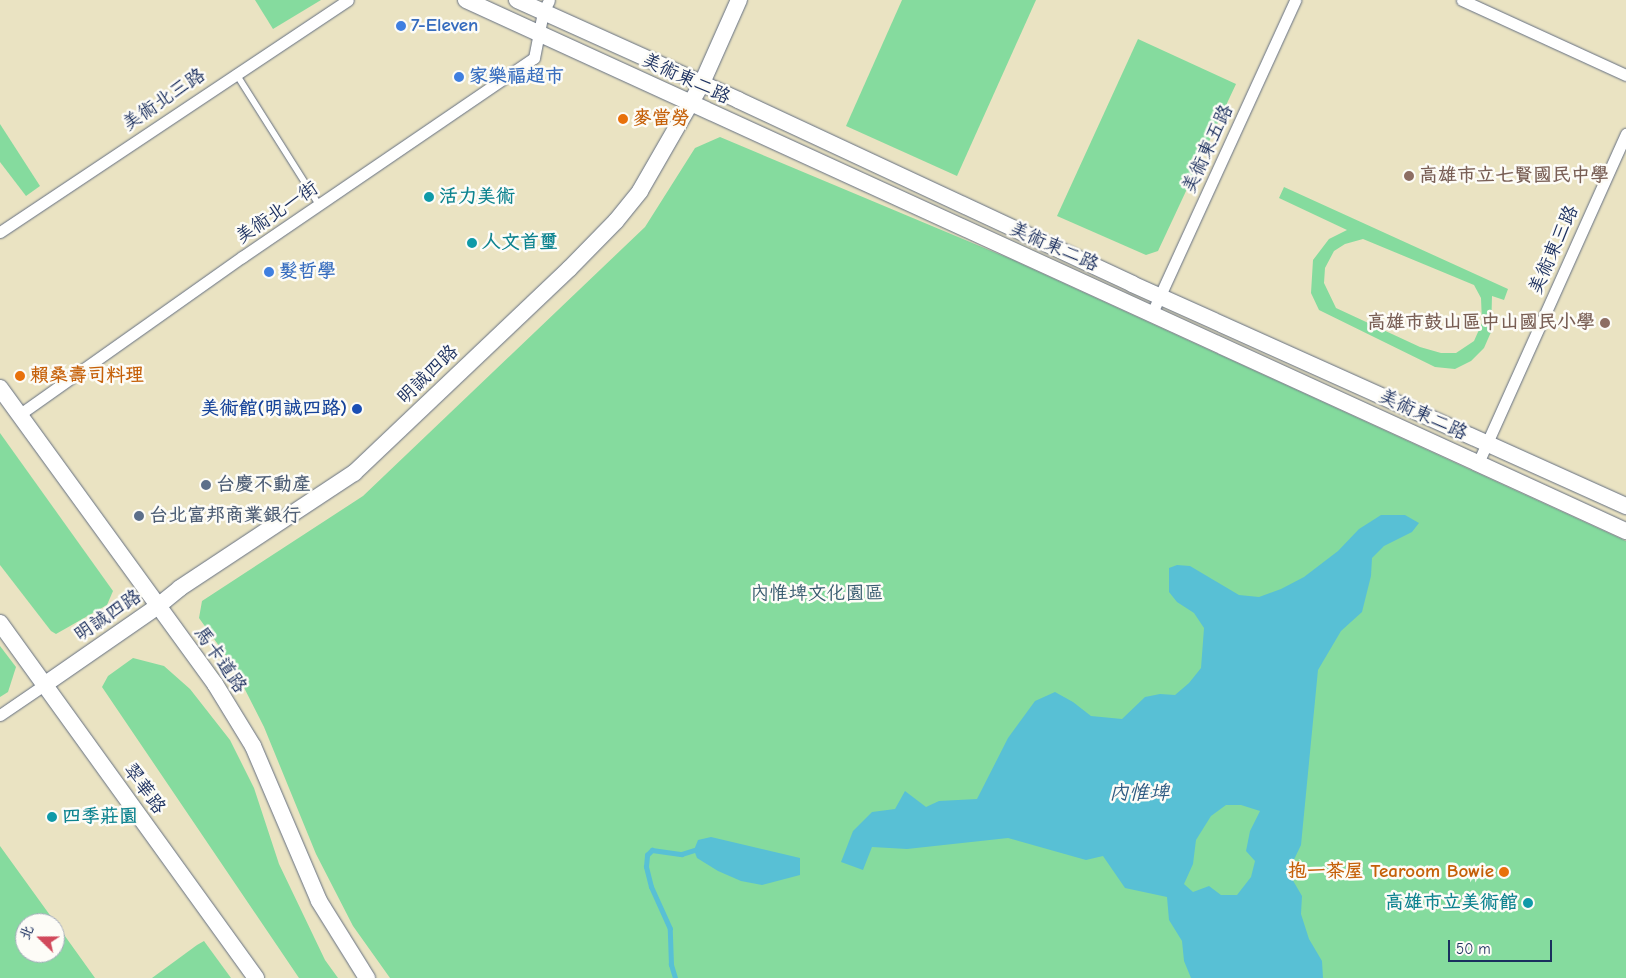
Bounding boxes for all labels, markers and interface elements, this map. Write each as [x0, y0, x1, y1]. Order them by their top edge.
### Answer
place label: 7-Eleven [411, 15, 478, 37]
marker: 7-Eleven [395, 20, 407, 32]
street label: 美術東二路 [638, 49, 734, 109]
street label: 美術北三路 [118, 64, 210, 136]
place label: 家樂福超市 [469, 66, 564, 88]
marker: 家樂福超市 [453, 71, 465, 83]
street label: 美術東五路 [1178, 101, 1238, 197]
place label: 麥當勞 [633, 108, 690, 130]
marker: 麥當勞 [617, 113, 629, 125]
place label: 高雄市立七賢國民中學 [1419, 165, 1609, 187]
marker: 高雄市立七賢國民中學 [1403, 170, 1415, 182]
street label: 美術北一街 [231, 177, 323, 249]
place label: 活力美術 [439, 186, 515, 208]
marker: 活力美術 [423, 191, 435, 203]
street label: 美術東三路 [1524, 202, 1584, 298]
street label: 美術東二路 [1006, 217, 1102, 277]
place label: 人文首璽 [482, 232, 558, 254]
marker: 人文首璽 [466, 237, 478, 249]
place label: 髮哲學 [279, 261, 336, 283]
marker: 髮哲學 [263, 266, 275, 278]
place label: 高雄市鼓山區中山國民小學 [1367, 312, 1595, 334]
marker: 高雄市鼓山區中山國民小學 [1599, 317, 1611, 329]
street label: 明誠四路 [393, 340, 463, 410]
place label: 賴桑壽司料理 [30, 365, 144, 387]
marker: 賴桑壽司料理 [14, 370, 26, 382]
street label: 美術東二路 [1375, 385, 1471, 445]
place label: 美術館(明誠四路) [200, 398, 347, 420]
marker: 美術館(明誠四路) [351, 403, 363, 415]
place label: 台慶不動產 [216, 474, 311, 496]
marker: 台慶不動產 [200, 479, 212, 491]
place label: 台北富邦商業銀行 [149, 505, 301, 527]
marker: 台北富邦商業銀行 [133, 510, 145, 522]
park label: 內惟埤文化園區 [751, 583, 883, 605]
street label: 明誠四路 [70, 585, 146, 647]
street label: 馬卡道路 [189, 622, 251, 698]
street label: 翠華路 [118, 759, 170, 819]
water label: 內惟埤 [1109, 780, 1169, 804]
place label: 四季莊園 [62, 806, 138, 828]
marker: 四季莊園 [46, 811, 58, 823]
place label: 抱一茶屋 Tearoom Bowie [1288, 861, 1494, 883]
marker: 抱一茶屋 Tearoom Bowie [1498, 866, 1510, 878]
place label: 高雄市立美術館 [1385, 892, 1518, 914]
marker: 高雄市立美術館 [1522, 897, 1534, 909]
north arrow [15, 913, 65, 963]
text: 北 [16, 923, 37, 942]
scale bar [1451, 930, 1555, 962]
text: 50 m [1456, 940, 1491, 958]

